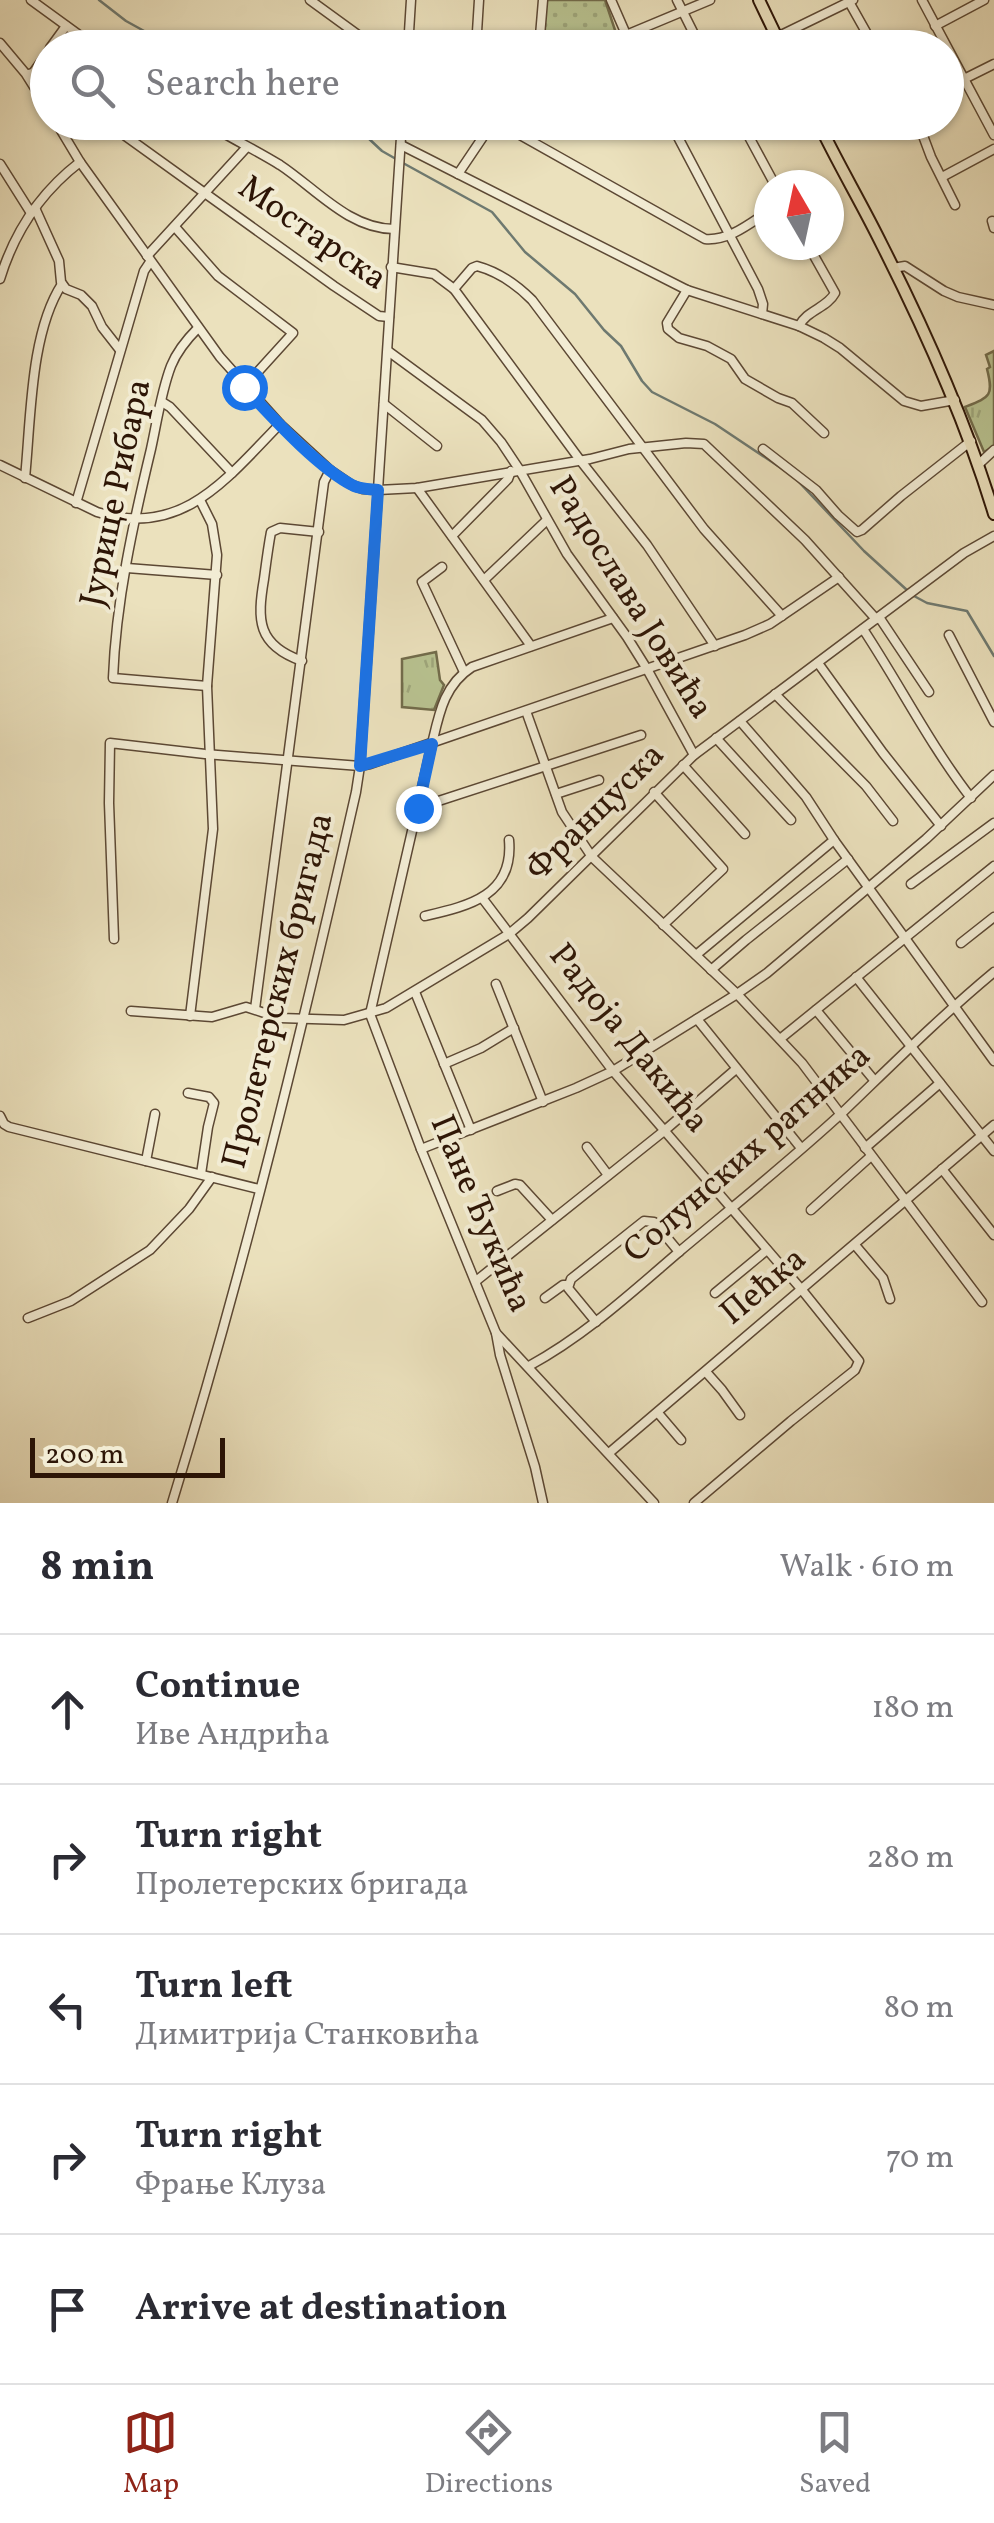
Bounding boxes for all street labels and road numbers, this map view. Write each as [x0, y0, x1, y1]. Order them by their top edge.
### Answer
street label: Мостарска [228, 165, 396, 303]
street label: Јурице Рибара [69, 375, 165, 611]
street label: Радослава Јовића [536, 467, 724, 729]
street label: Француска [516, 733, 676, 893]
street label: Пролетерских бригада [212, 808, 346, 1174]
street label: Радоја Дакића [536, 934, 720, 1144]
street label: Солунских ратника [614, 1033, 882, 1275]
street label: Пане Ђукића [417, 1108, 543, 1320]
street label: Пећка [710, 1237, 818, 1337]

